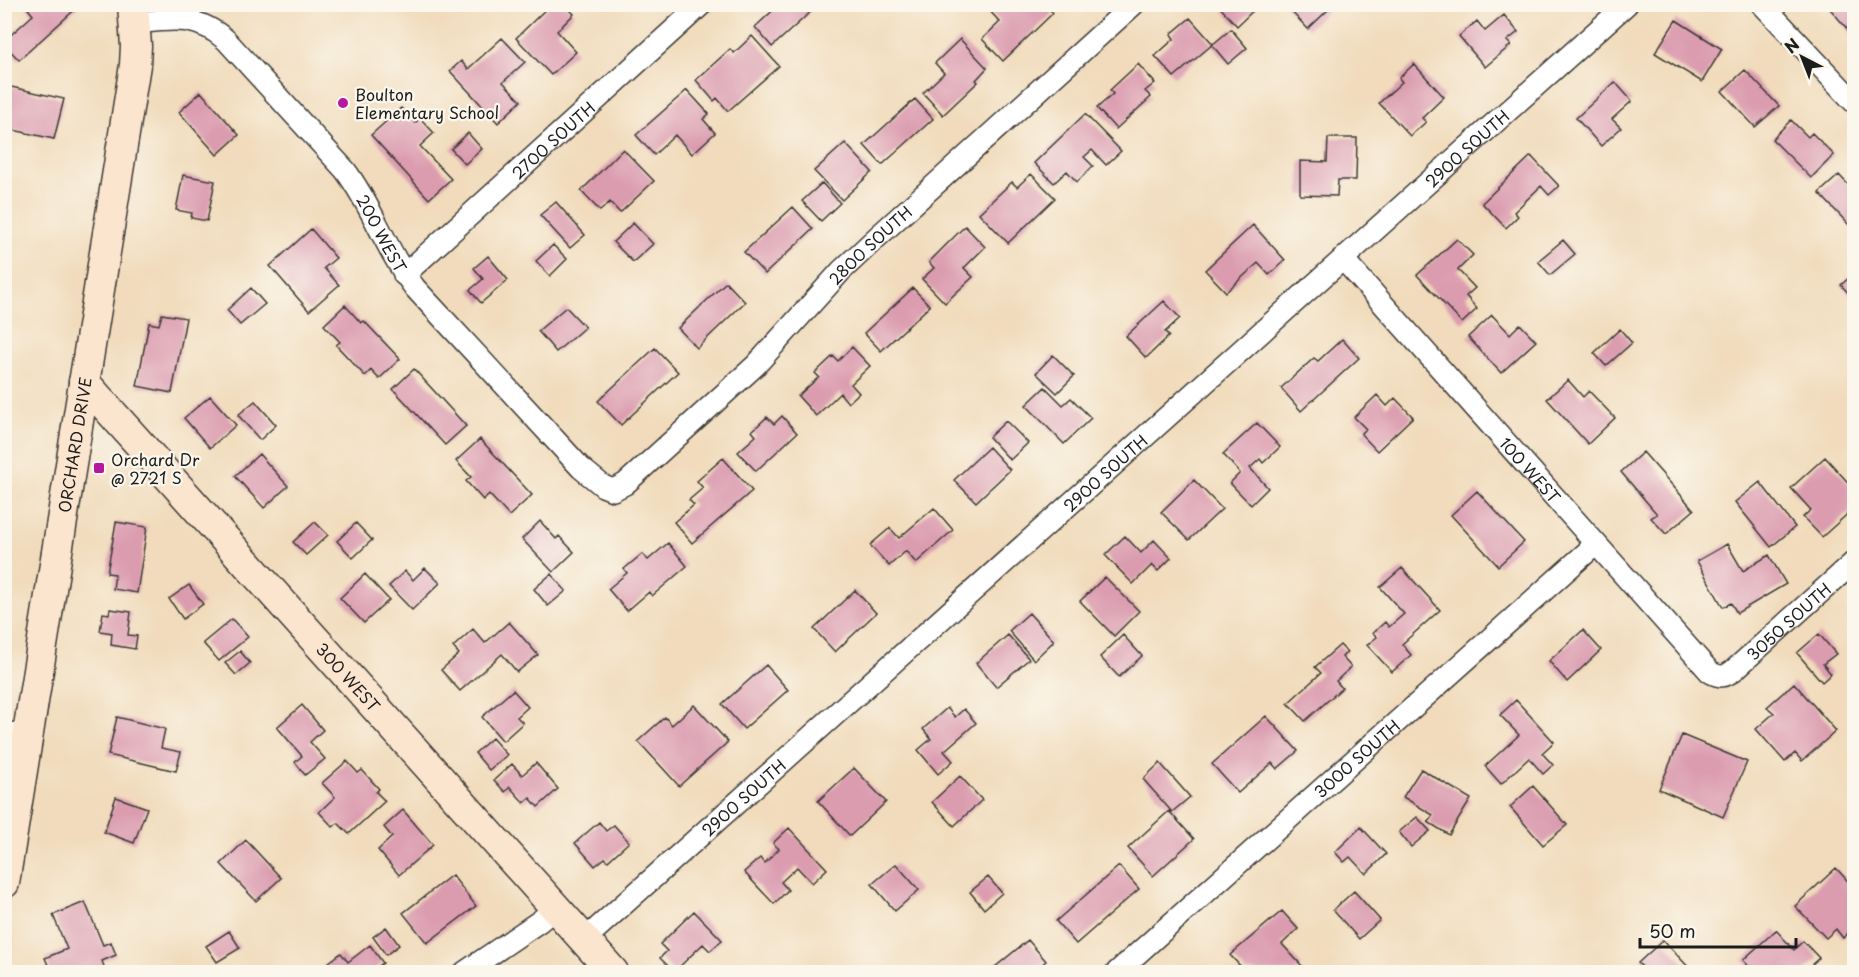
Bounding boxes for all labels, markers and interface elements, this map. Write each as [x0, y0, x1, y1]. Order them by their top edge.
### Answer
north arrow [1772, 27, 1832, 87]
text: N [1779, 32, 1804, 58]
place label: Boulton Elementary School [355, 82, 499, 124]
street label: 2700 SOUTH [506, 95, 600, 184]
marker: Boulton Elementary School [336, 96, 350, 110]
street label: 2900 SOUTH [1419, 104, 1514, 192]
street label: 200 WEST [351, 190, 413, 277]
street label: 2800 SOUTH [823, 200, 917, 290]
street label: ORCHARD DRIVE [52, 375, 97, 514]
street label: 2900 SOUTH [1058, 428, 1152, 517]
street label: 100 WEST [1494, 432, 1566, 508]
place label: Orchard Dr @ 2721 S [111, 447, 200, 489]
marker: Orchard Dr @ 2721 S [92, 461, 106, 475]
street label: 3050 SOUTH [1741, 577, 1836, 666]
street label: 300 WEST [311, 637, 386, 717]
street label: 3000 SOUTH [1308, 713, 1404, 803]
street label: 2900 SOUTH [696, 753, 791, 841]
scale bar [1640, 911, 1796, 949]
text: 50 m [1649, 917, 1696, 944]

